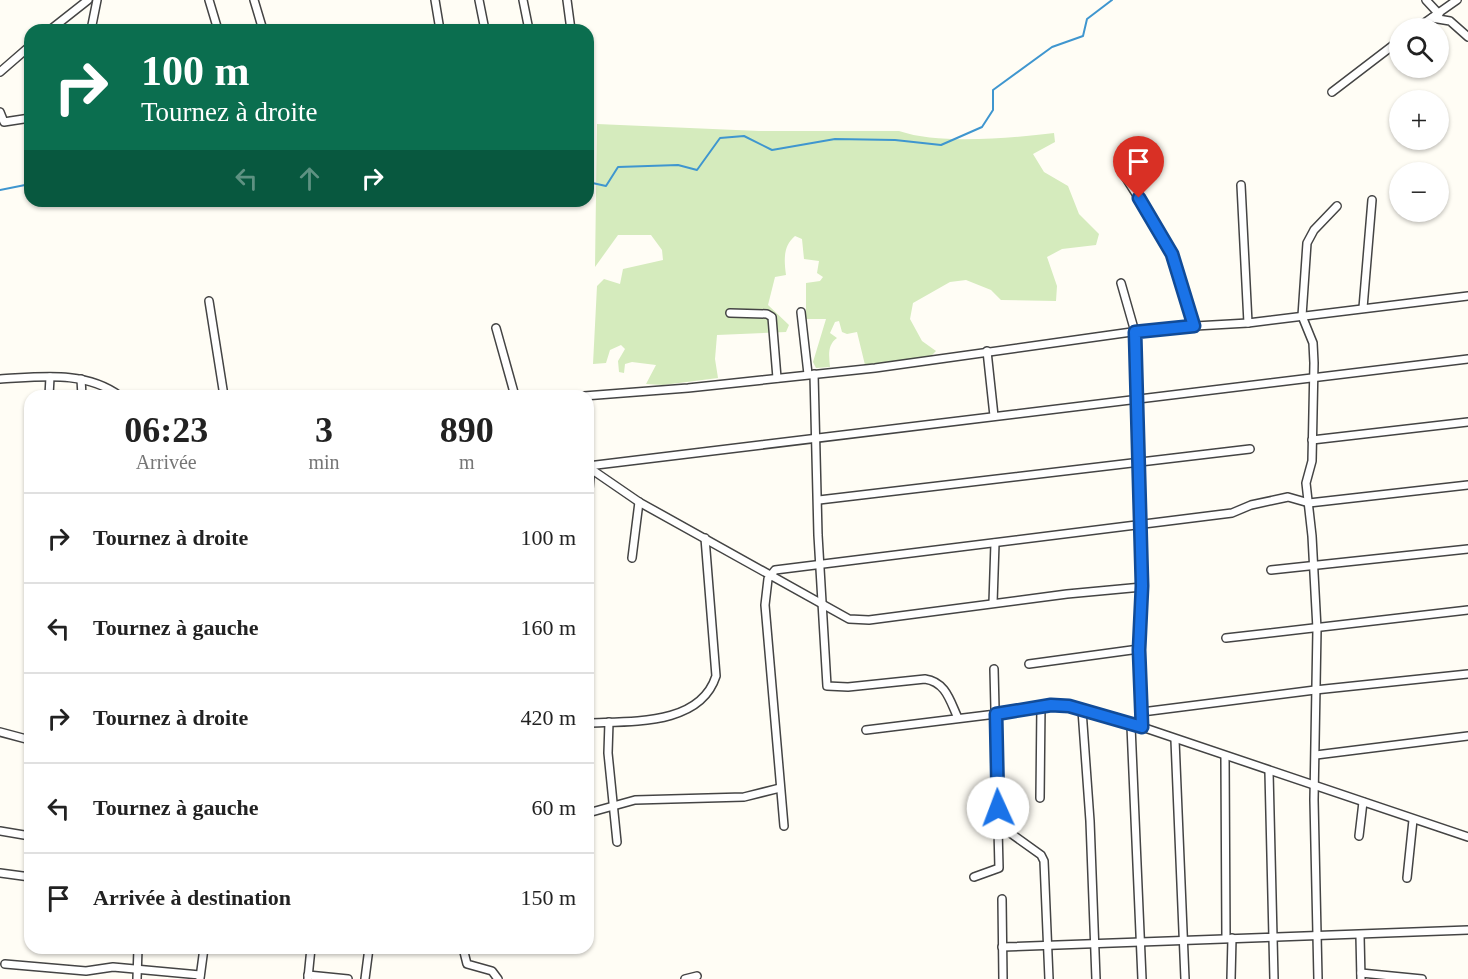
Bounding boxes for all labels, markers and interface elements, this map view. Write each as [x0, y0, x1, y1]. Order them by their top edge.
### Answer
map controls [1389, 18, 1449, 222]
button: search [1389, 18, 1449, 78]
icon: right [42, 48, 120, 126]
text: 100 m [141, 48, 250, 94]
button: + [1389, 90, 1449, 150]
text: Tournez à droite [141, 97, 318, 127]
pin [1113, 136, 1164, 198]
icon: arrive [1122, 145, 1155, 178]
icon: left [230, 162, 263, 195]
icon: ahead [293, 162, 326, 195]
icon: right [356, 162, 389, 195]
button: − [1389, 162, 1449, 222]
text: 06:23 [124, 410, 208, 450]
text: 3 [315, 410, 333, 450]
text: 890 [440, 410, 494, 450]
text: Arrivée [136, 451, 197, 473]
text: min [308, 451, 340, 473]
text: m [459, 451, 475, 473]
icon: right [42, 522, 75, 555]
text: Tournez à droite [93, 525, 248, 550]
text: 100 m [520, 525, 576, 550]
icon: left [42, 612, 75, 645]
text: Tournez à gauche [93, 615, 258, 640]
text: 160 m [520, 615, 576, 640]
icon: right [42, 702, 75, 735]
text: Tournez à droite [93, 705, 248, 730]
text: 420 m [520, 705, 576, 730]
position arrow [966, 776, 1030, 840]
icon: left [42, 792, 75, 825]
text: Tournez à gauche [93, 795, 258, 820]
text: 60 m [531, 795, 576, 820]
icon: arrive [42, 882, 75, 915]
text: Arrivée à destination [93, 885, 291, 910]
text: 150 m [520, 885, 576, 910]

